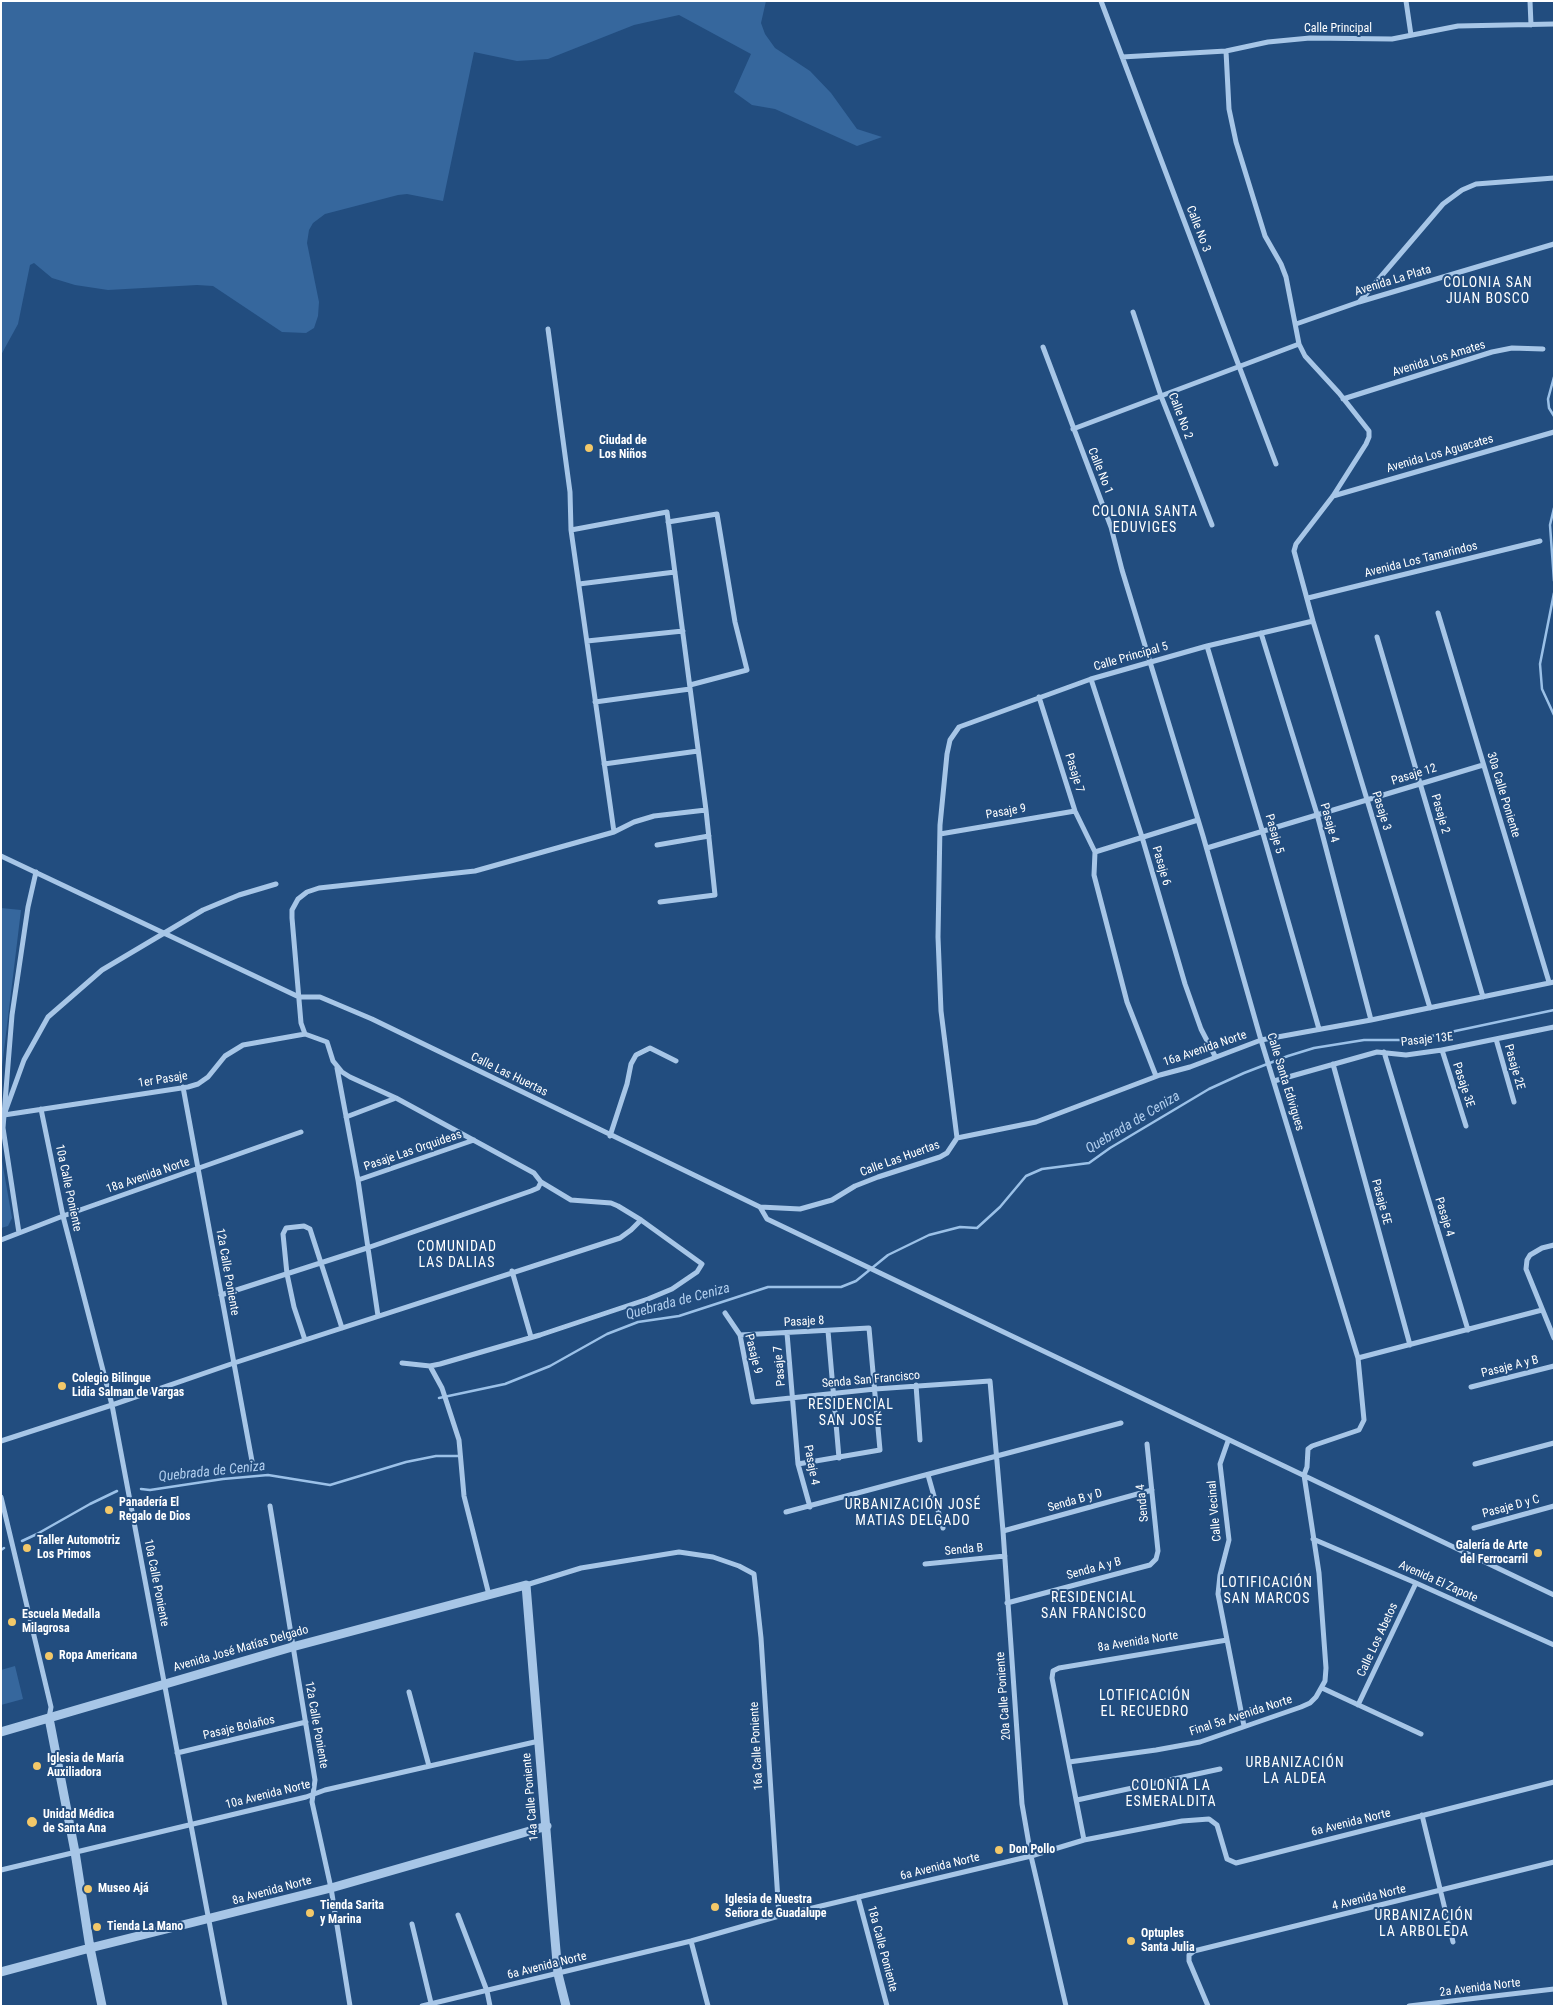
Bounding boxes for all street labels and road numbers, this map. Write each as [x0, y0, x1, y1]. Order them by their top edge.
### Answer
street label: Calle Principal [1304, 22, 1372, 36]
street label: Calle No 3 [1183, 204, 1213, 254]
street label: Avenida La Plata [1353, 263, 1433, 299]
street label: Avenida Los Amates [1391, 338, 1487, 380]
street label: Calle No 2 [1165, 391, 1195, 441]
street label: Avenida Los Aguacates [1385, 432, 1495, 476]
street label: Calle No 1 [1084, 446, 1116, 496]
street label: Avenida Los Tamarindos [1363, 539, 1479, 581]
street label: Calle Principal 5 [1092, 640, 1170, 674]
street label: 30a Calle Poniente [1483, 751, 1523, 839]
street label: Pasaje 7 [1061, 752, 1087, 794]
street label: Pasaje 12 [1390, 761, 1438, 789]
street label: Pasaje 3 [1368, 790, 1394, 832]
street label: Pasaje 2 [1427, 793, 1453, 835]
street label: Pasaje 9 [985, 801, 1027, 823]
street label: Pasaje 4 [1316, 802, 1342, 844]
street label: Pasaje 5 [1261, 813, 1287, 855]
street label: Pasaje 6 [1148, 845, 1174, 887]
street label: 16a Avenida Norte [1161, 1028, 1249, 1070]
street label: Pasaje 13E [1400, 1030, 1454, 1050]
street label: Calle Santa Edivigues [1263, 1031, 1307, 1133]
street label: Pasaje 2E [1501, 1043, 1527, 1091]
street label: Calle Las Huertas [468, 1050, 550, 1100]
street label: Pasaje 3E [1449, 1061, 1477, 1109]
street label: 1er Pasaje [137, 1069, 189, 1091]
street label: Pasaje Las Orquideas [362, 1128, 464, 1174]
street label: Calle Las Huertas [858, 1138, 942, 1180]
street label: 10a Calle Poniente [52, 1143, 84, 1233]
street label: 18a Avenida Norte [104, 1155, 192, 1197]
street label: Pasaje 5E [1368, 1178, 1394, 1226]
street label: Pasaje 4 [1431, 1196, 1457, 1238]
street label: 12a Calle Poniente [212, 1227, 242, 1317]
street label: Pasaje 8 [783, 1314, 825, 1330]
street label: Pasaje 9 [741, 1333, 765, 1375]
street label: Pasaje 7 [771, 1345, 789, 1387]
street label: Pasaje A y B [1480, 1353, 1540, 1381]
street label: Senda San Francisco [821, 1369, 921, 1391]
street label: Pasaje 4 [800, 1444, 822, 1486]
street label: Calle Vecinal [1205, 1480, 1225, 1542]
street label: Senda 4 [1134, 1483, 1152, 1523]
street label: Senda B y D [1046, 1486, 1104, 1516]
street label: Pasaje D y C [1481, 1492, 1541, 1522]
street label: 10a Calle Poniente [140, 1538, 172, 1628]
street label: Senda B [944, 1541, 984, 1559]
street label: Senda A y B [1065, 1555, 1123, 1583]
street label: Avenida El Zapote [1396, 1558, 1480, 1606]
street label: Calle Los Abetos [1355, 1601, 1401, 1679]
street label: Avenida José Matías Delgado [172, 1623, 310, 1675]
street label: 8a Avenida Norte [1097, 1629, 1179, 1655]
street label: 20a Calle Poniente [994, 1651, 1014, 1741]
street label: 12a Calle Poniente [301, 1680, 331, 1770]
street label: Final 5a Avenida Norte [1188, 1693, 1294, 1739]
street label: 16a Calle Poniente [747, 1701, 767, 1791]
street label: Pasaje Bolaños [202, 1713, 276, 1743]
street label: 14a Calle Poniente [520, 1752, 542, 1842]
street label: 10a Avenida Norte [224, 1777, 312, 1813]
street label: 6a Avenida Norte [1310, 1806, 1392, 1840]
street label: 6a Avenida Norte [899, 1850, 981, 1884]
street label: 8a Avenida Norte [231, 1874, 313, 1908]
street label: 4 Avenida Norte [1331, 1882, 1407, 1914]
street label: 18a Calle Poniente [864, 1904, 900, 1994]
street label: 6a Avenida Norte [506, 1949, 588, 1983]
street label: 2a Avenida Norte [1439, 1976, 1521, 2000]

